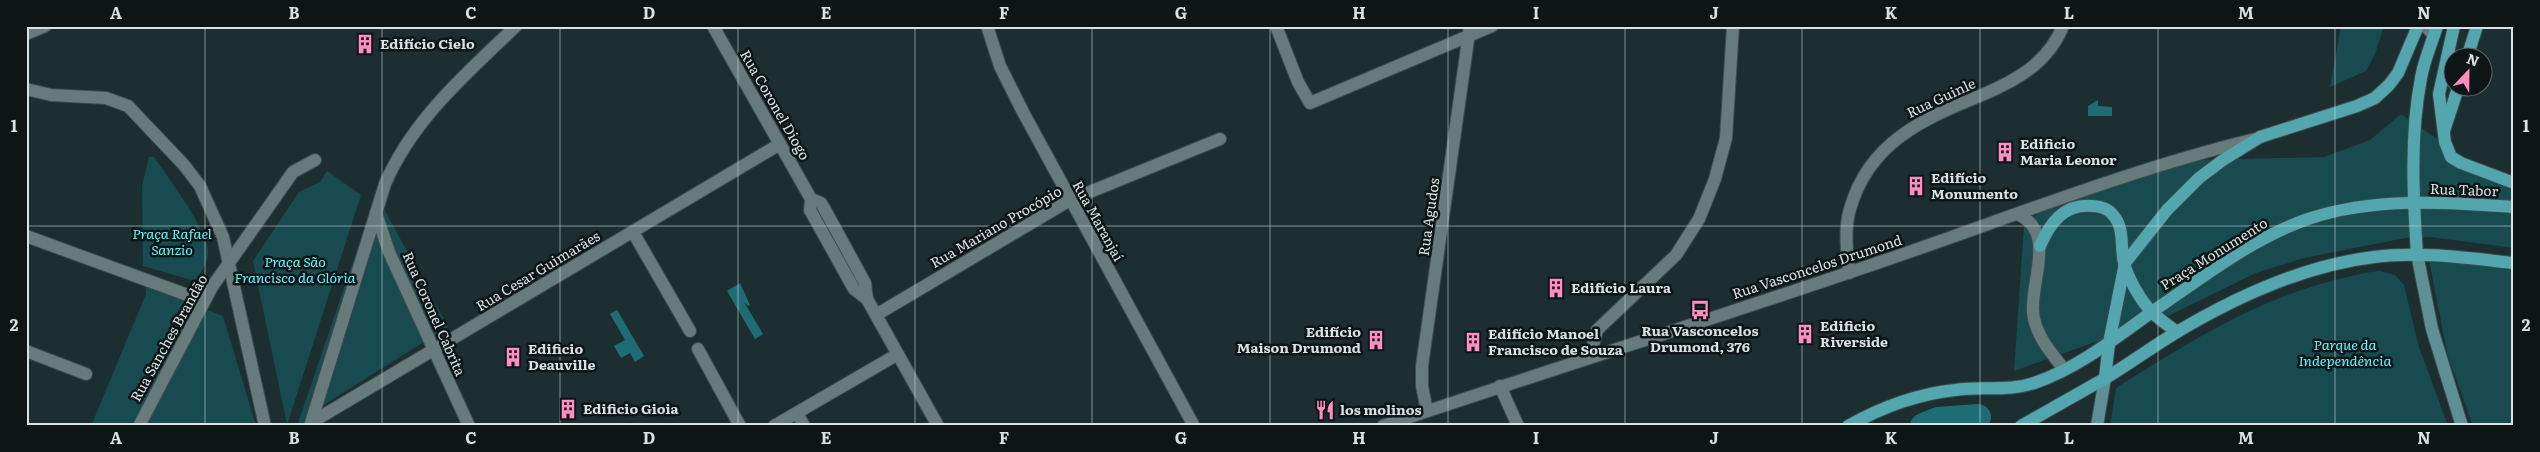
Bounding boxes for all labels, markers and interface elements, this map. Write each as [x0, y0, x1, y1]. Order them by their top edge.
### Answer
text: A [110, 0, 122, 24]
text: B [288, 0, 300, 24]
text: C [465, 0, 477, 24]
text: D [643, 0, 655, 24]
text: E [821, 0, 832, 24]
text: F [999, 0, 1009, 24]
text: G [1175, 0, 1187, 24]
text: H [1352, 0, 1366, 24]
text: I [1533, 0, 1539, 24]
text: J [1709, 0, 1719, 24]
text: K [1885, 0, 1898, 24]
text: L [2064, 0, 2074, 24]
text: M [2238, 0, 2254, 24]
text: N [2417, 0, 2431, 24]
building icon: Edifício Cielo [354, 33, 376, 55]
place label: Edifício Cielo [380, 33, 475, 53]
street label: Rua Coronel Diogo [736, 46, 816, 163]
north arrow [2442, 48, 2492, 98]
text: N [2464, 48, 2483, 71]
street label: Rua Guinle [1903, 72, 1978, 122]
text: 1 [11, 113, 18, 137]
text: 1 [2523, 113, 2530, 137]
place label: Edificio Maria Leonor [2020, 133, 2117, 169]
building icon: Edificio Maria Leonor [1994, 141, 2016, 163]
place label: Edifício Monumento [1931, 167, 2018, 203]
building icon: Edifício Monumento [1905, 175, 1927, 197]
street label: Rua Maranjaí [1068, 177, 1129, 265]
street label: Rua Agudos [1413, 177, 1443, 257]
street label: Rua Tabor [2430, 178, 2499, 200]
street label: Rua Mariano Procópio [926, 180, 1065, 272]
street label: Praça Monumento [2156, 212, 2271, 294]
park label: Praça Rafael Sanzio [132, 223, 212, 259]
street label: Rua Cesar Guimarães [472, 225, 603, 315]
street label: Rua Vasconcelos Drumond [1729, 229, 1904, 303]
street label: Rua Coronel Cabrita [399, 248, 471, 379]
park label: Praça São Francisco da Glória [234, 251, 356, 287]
street label: Rua Sanches Brandão [125, 270, 211, 405]
building icon: Edifício Laura [1545, 277, 1567, 299]
place label: Edifício Laura [1571, 277, 1672, 297]
bus stop icon: Rua Vasconcelos Drumond, 376 [1689, 299, 1711, 321]
text: 2 [10, 312, 19, 336]
text: 2 [2522, 312, 2531, 336]
place label: Edificio Riverside [1820, 315, 1888, 351]
place label: Rua Vasconcelos Drumond, 376 [1642, 320, 1758, 356]
place label: Edifício Maison Drumond [1237, 321, 1361, 357]
place label: Edifício Manoel Francisco de Souza [1488, 323, 1624, 359]
building icon: Edificio Riverside [1794, 323, 1816, 345]
building icon: Edifício Maison Drumond [1365, 329, 1387, 351]
building icon: Edifício Manoel Francisco de Souza [1462, 331, 1484, 353]
park label: Parque da Independência [2299, 334, 2391, 370]
place label: Edificio Deauville [528, 338, 596, 374]
building icon: Edificio Deauville [502, 346, 524, 368]
building icon: Edificio Gioia [557, 398, 579, 420]
place label: Edificio Gioia [583, 398, 680, 418]
restaurant icon: los molinos [1314, 399, 1336, 421]
place label: los molinos [1340, 399, 1421, 419]
text: A [110, 425, 122, 449]
text: B [288, 425, 300, 449]
text: C [465, 425, 477, 449]
text: D [643, 425, 655, 449]
text: E [821, 425, 832, 449]
text: F [999, 425, 1009, 449]
text: G [1175, 425, 1187, 449]
text: H [1352, 425, 1366, 449]
text: I [1533, 425, 1539, 449]
text: J [1709, 425, 1719, 449]
text: K [1885, 425, 1898, 449]
text: L [2064, 425, 2074, 449]
text: M [2238, 425, 2254, 449]
text: N [2417, 425, 2431, 449]

